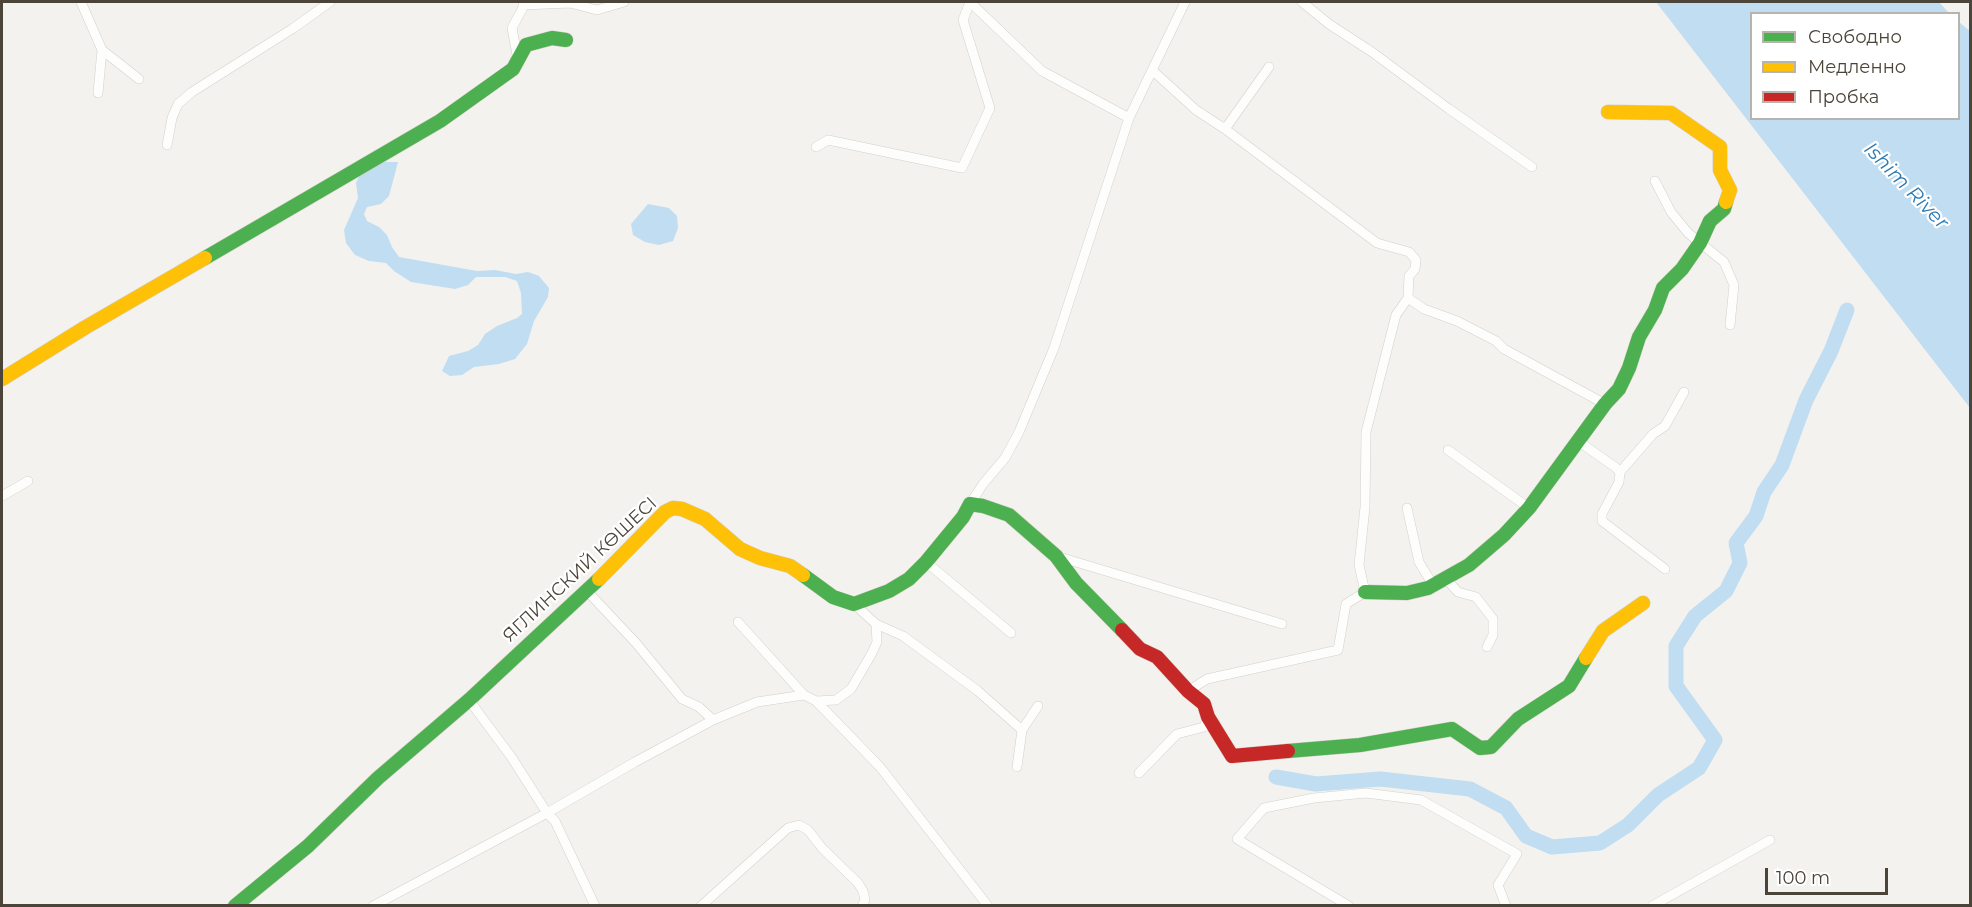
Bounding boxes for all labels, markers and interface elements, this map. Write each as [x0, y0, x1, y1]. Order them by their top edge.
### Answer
legend [1750, 12, 1960, 120]
text: Свободно [1808, 26, 1902, 48]
text: Медленно [1808, 56, 1906, 78]
text: Пробка [1808, 86, 1879, 108]
water label: Ishim River [1859, 138, 1953, 234]
street label: ЯГЛИНСКИЙ КӨШЕСІ [499, 493, 661, 647]
scale bar [1768, 856, 1891, 894]
text: 100 m [1776, 867, 1830, 889]

